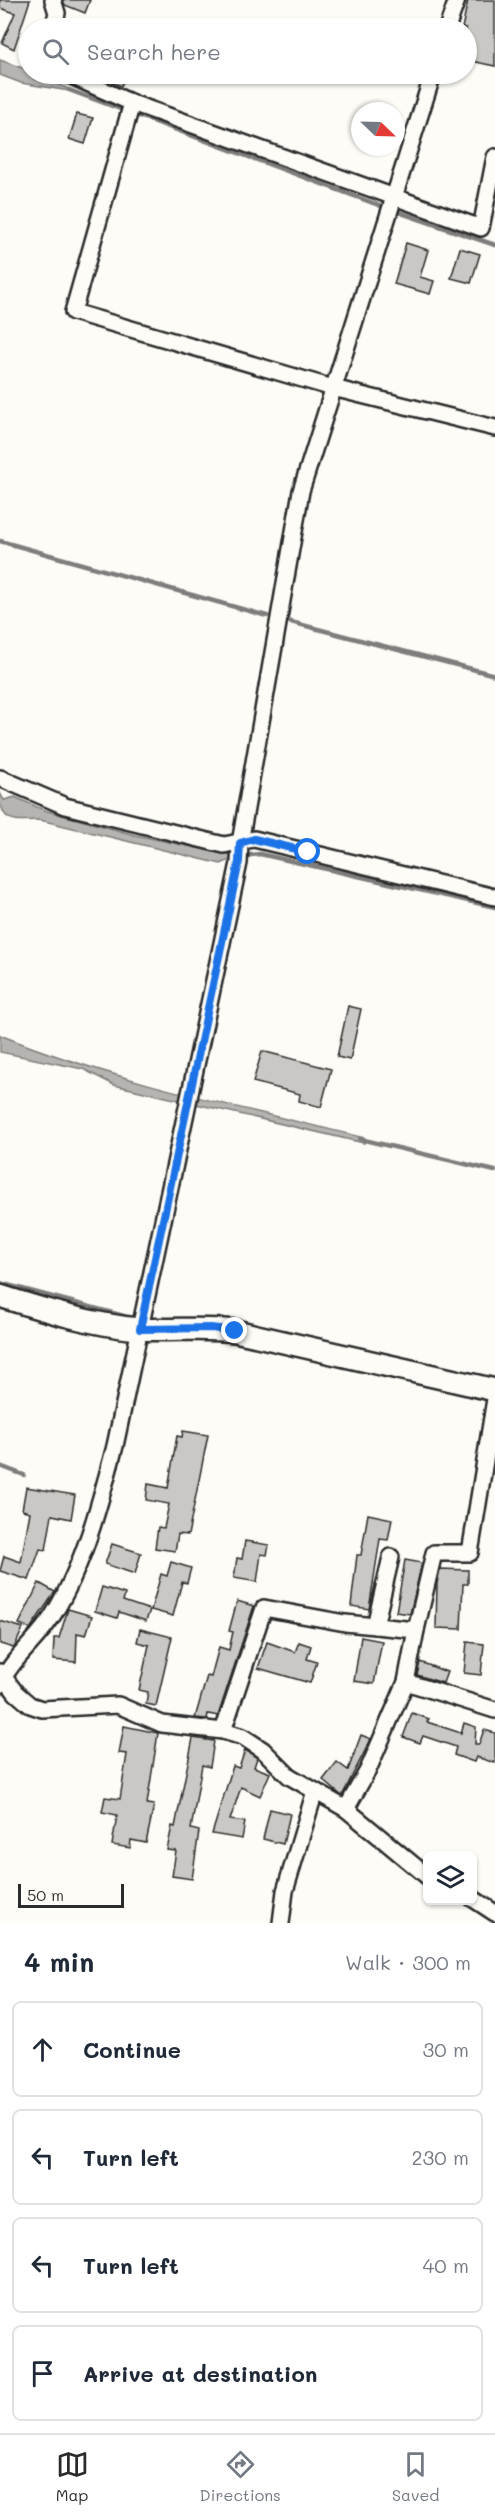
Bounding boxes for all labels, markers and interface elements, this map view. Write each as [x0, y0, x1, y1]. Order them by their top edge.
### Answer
search box [18, 18, 477, 84]
icon: search [39, 35, 72, 68]
text: Search here [87, 37, 221, 66]
north arrow [351, 102, 405, 156]
route start [294, 838, 320, 864]
route end [221, 1317, 247, 1343]
map controls [423, 1851, 477, 1905]
button: layers [423, 1851, 477, 1905]
scale bar [18, 1881, 124, 1908]
text: 50 m [27, 1884, 64, 1905]
text: 4 min [24, 1945, 94, 1979]
text: Walk · 300 m [345, 1949, 471, 1975]
icon: ahead [26, 2033, 59, 2066]
text: Continue [83, 2035, 181, 2064]
text: 30 m [423, 2036, 469, 2062]
icon: left [26, 2141, 59, 2174]
text: Turn left [83, 2143, 179, 2172]
text: 230 m [411, 2144, 469, 2170]
icon: left [26, 2249, 59, 2282]
text: Turn left [83, 2251, 179, 2280]
text: 40 m [423, 2252, 469, 2278]
icon: arrive [26, 2357, 59, 2390]
text: Arrive at destination [83, 2359, 318, 2388]
tab: Map [56, 2448, 89, 2505]
tab: Directions [200, 2448, 281, 2505]
tab: Saved [392, 2448, 439, 2505]

